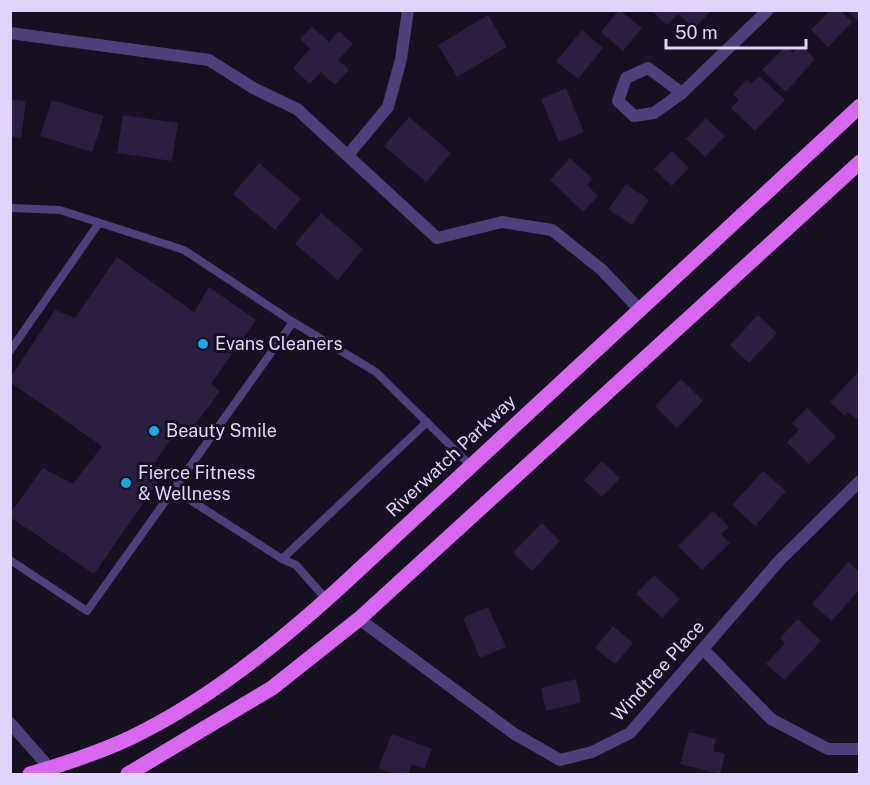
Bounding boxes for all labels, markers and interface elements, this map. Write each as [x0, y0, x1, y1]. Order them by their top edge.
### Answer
scale bar [666, 12, 806, 50]
text: 50 m [675, 22, 718, 43]
place label: Evans Cleaners [215, 333, 343, 354]
marker: Evans Cleaners [196, 337, 210, 351]
street label: Riverwatch Parkway [382, 390, 520, 521]
place label: Beauty Smile [166, 420, 277, 441]
marker: Beauty Smile [147, 424, 161, 438]
place label: Fierce Fitness & Wellness [138, 462, 255, 504]
marker: Fierce Fitness & Wellness [119, 476, 133, 490]
street label: Windtree Place [607, 616, 708, 725]

